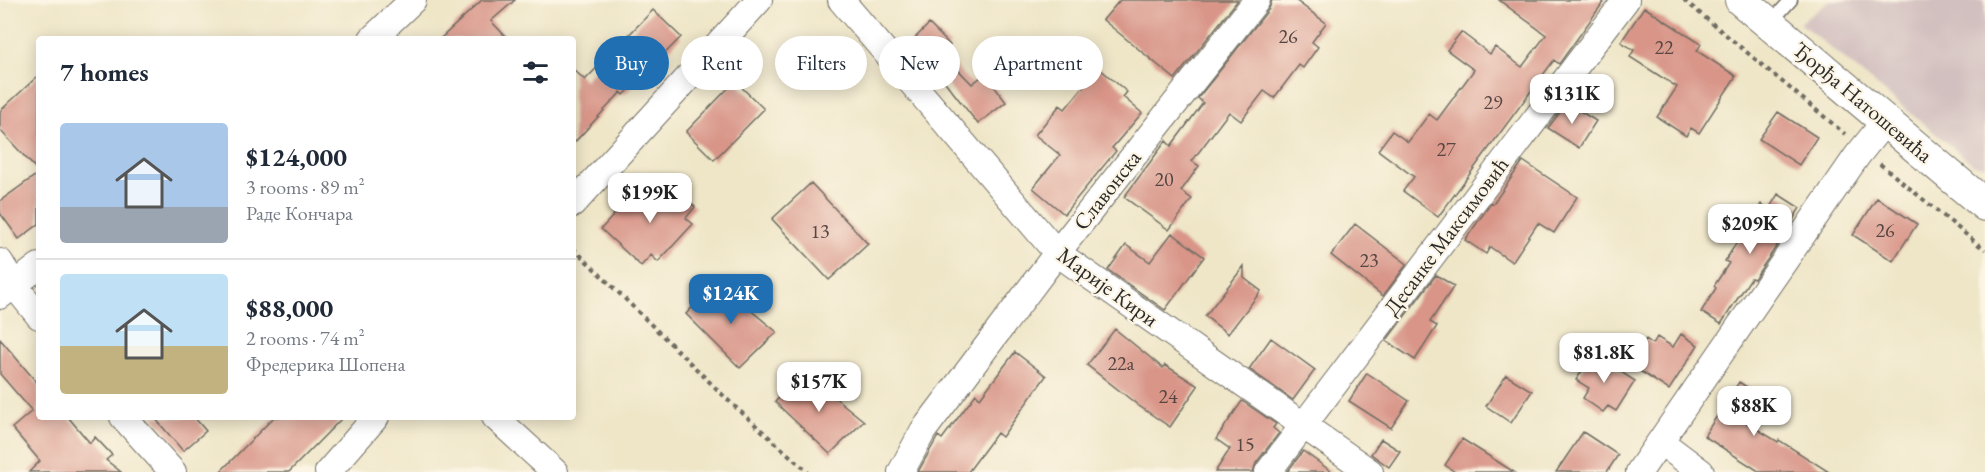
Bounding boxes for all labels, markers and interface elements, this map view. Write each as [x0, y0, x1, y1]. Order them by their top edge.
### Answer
house number: 26 [1278, 23, 1298, 49]
house number: 22 [1654, 34, 1674, 60]
street label: Ђорђа Натошевића [1787, 35, 1939, 169]
chip: Buy [594, 36, 669, 90]
chip: Rent [681, 36, 763, 90]
chip: Filters [775, 36, 867, 90]
chip: New [879, 36, 960, 90]
chip: Apartment [972, 36, 1103, 90]
text: 7 homes [60, 55, 149, 89]
icon: filters [519, 56, 552, 89]
pin: $131K [1530, 74, 1614, 125]
text: $131K [1544, 80, 1600, 106]
house number: 29 [1483, 89, 1503, 115]
house number: 27 [1436, 136, 1456, 162]
text: $124,000 [246, 140, 347, 174]
street label: Славонска [1067, 144, 1148, 236]
icon: home [108, 147, 180, 219]
street label: Десанке Максимовић [1377, 151, 1515, 321]
house number: 20 [1154, 166, 1174, 192]
pin: $199K [608, 173, 692, 224]
text: 3 rooms · 89 m² [246, 174, 365, 200]
text: $199K [622, 179, 678, 205]
text: Раде Кончара [246, 200, 353, 226]
pin: $209K [1708, 204, 1792, 255]
text: $209K [1722, 210, 1778, 236]
house number: 26 [1875, 217, 1895, 243]
house number: 13 [810, 218, 830, 244]
street label: Марије Кири [1052, 240, 1165, 334]
house number: 23 [1359, 247, 1379, 273]
pin: $124K [689, 274, 773, 325]
text: $124K [703, 280, 759, 306]
text: $88,000 [246, 291, 333, 325]
icon: home [108, 298, 180, 370]
text: 2 rooms · 74 m² [246, 325, 365, 351]
pin: $81.8K [1555, 333, 1653, 384]
text: $81.8K [1573, 339, 1635, 365]
house number: 22a [1107, 350, 1135, 376]
text: Фредерика Шопена [246, 351, 405, 377]
pin: $157K [777, 362, 861, 413]
text: $157K [791, 368, 847, 394]
house number: 24 [1158, 383, 1178, 409]
pin: $88K [1718, 386, 1790, 437]
text: $88K [1731, 392, 1777, 418]
house number: 15 [1235, 431, 1255, 457]

